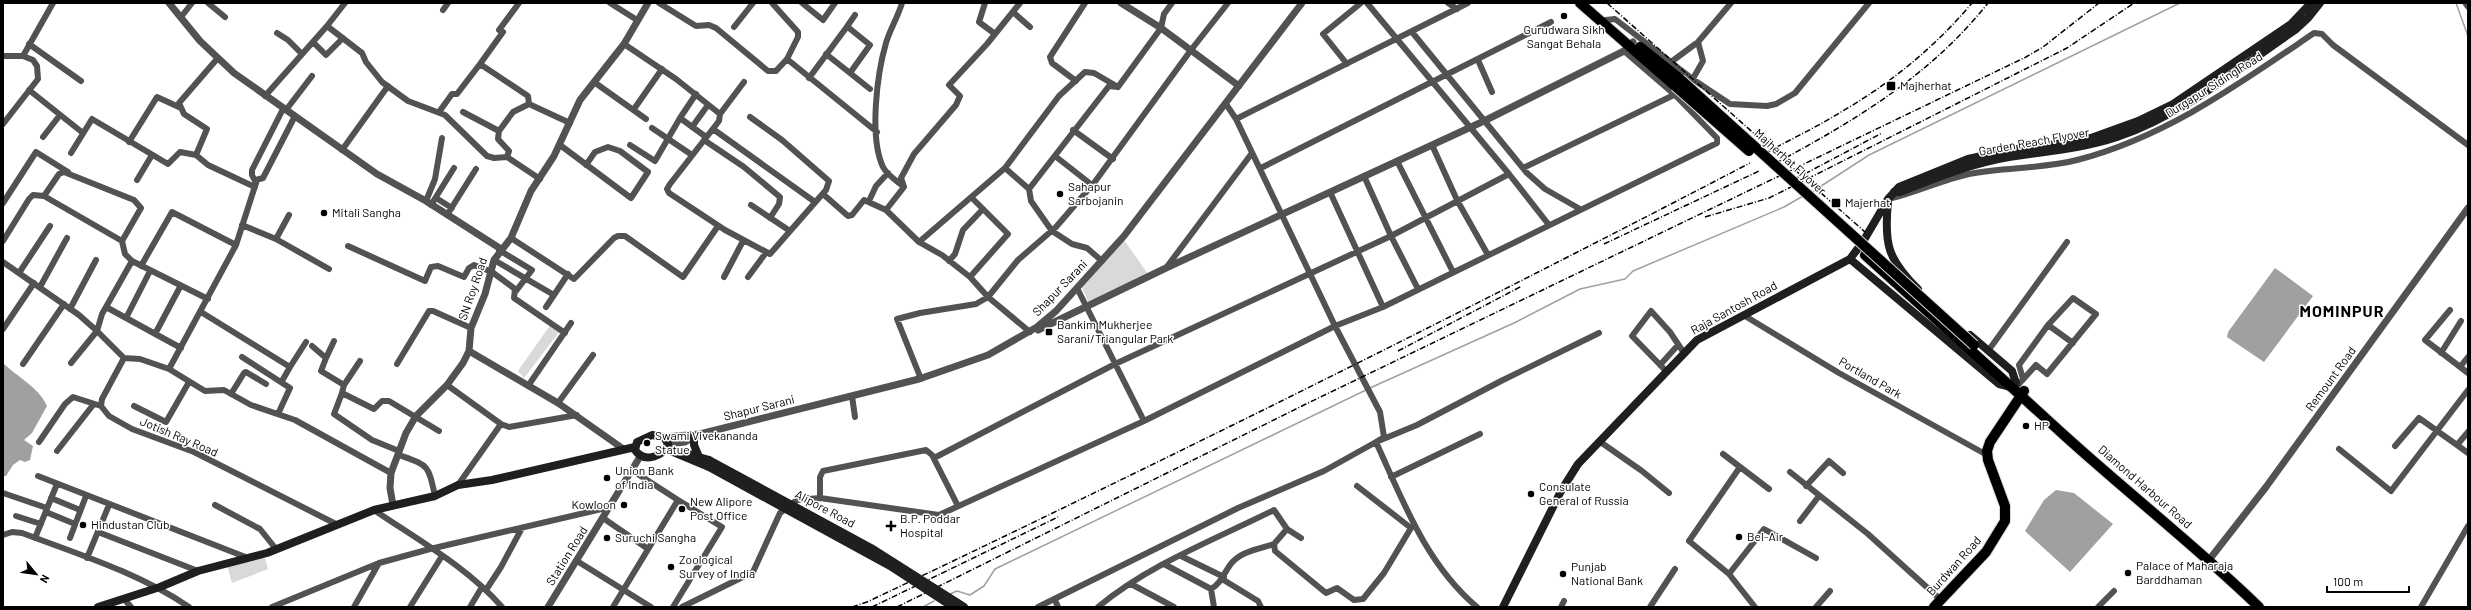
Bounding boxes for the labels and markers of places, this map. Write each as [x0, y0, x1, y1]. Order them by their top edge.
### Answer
marker: Gurudwara Sikh Sangat Behala [1559, 11, 1569, 21]
place label: Gurudwara Sikh Sangat Behala [1523, 22, 1605, 50]
place label: Majherhat [1900, 78, 1952, 92]
marker: Majherhat [1885, 80, 1897, 92]
place label: Sahapur Sarbojanin [1068, 179, 1124, 207]
marker: Sahapur Sarbojanin [1055, 189, 1065, 199]
place label: Majerhat [1845, 195, 1890, 209]
marker: Majerhat [1830, 197, 1842, 209]
place label: Mitali Sangha [332, 205, 401, 219]
marker: Mitali Sangha [319, 208, 329, 218]
place label: Bankim Mukherjee Sarani/Triangular Park [1057, 317, 1173, 345]
marker: Bankim Mukherjee Sarani/Triangular Park [1044, 327, 1054, 337]
place label: HP [2034, 418, 2049, 432]
marker: HP [2021, 421, 2031, 431]
place label: Swami Vivekananda Statue [655, 428, 758, 456]
marker: Swami Vivekananda Statue [642, 438, 652, 448]
place label: Union Bank of India [615, 463, 674, 491]
marker: Union Bank of India [602, 473, 612, 483]
place label: Consulate General of Russia [1539, 479, 1629, 507]
marker: Consulate General of Russia [1526, 489, 1536, 499]
place label: New Alipore Post Office [690, 494, 752, 522]
place label: Kowloon [572, 497, 616, 511]
marker: Kowloon [619, 500, 629, 510]
marker: New Alipore Post Office [677, 504, 687, 514]
place label: B.P. Poddar Hospital [900, 511, 961, 539]
place label: Hindustan Club [91, 517, 169, 531]
marker: Hindustan Club [78, 520, 88, 530]
marker: B.P. Poddar Hospital [885, 520, 897, 532]
place label: Bel-Air [1747, 529, 1784, 543]
place label: Suruchi Sangha [615, 530, 696, 544]
marker: Bel-Air [1734, 532, 1744, 542]
marker: Suruchi Sangha [602, 533, 612, 543]
place label: Zoological Survey of India [679, 552, 755, 580]
place label: Palace of Maharaja Barddhaman [2136, 558, 2233, 586]
place label: Punjab National Bank [1571, 559, 1643, 587]
marker: Zoological Survey of India [666, 562, 676, 572]
marker: Palace of Maharaja Barddhaman [2123, 568, 2133, 578]
marker: Punjab National Bank [1558, 569, 1568, 579]

